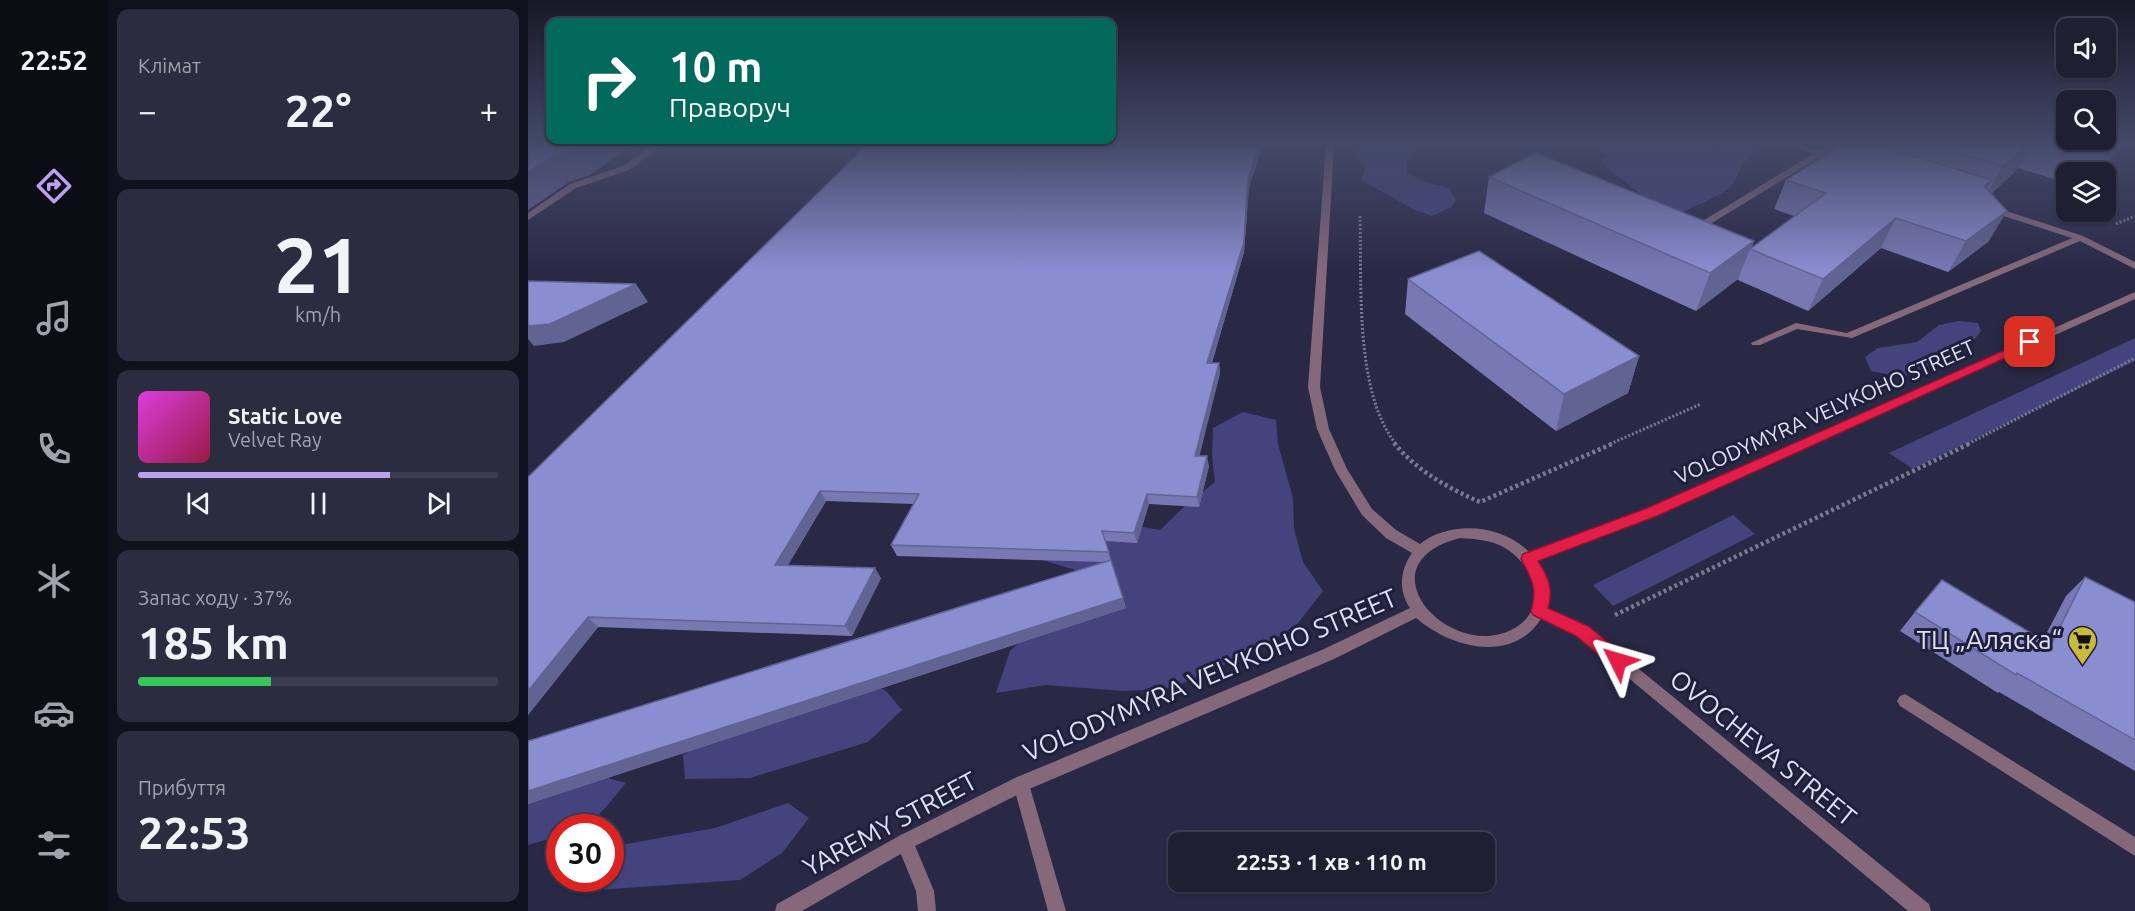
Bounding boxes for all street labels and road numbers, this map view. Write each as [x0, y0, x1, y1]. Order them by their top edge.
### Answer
street label: VOLODYMYRA VELYKOHO STREET [1671, 334, 1979, 488]
street label: VOLODYMYRA VELYKOHO STREET [1019, 582, 1401, 767]
street label: OVOCHEVA STREET [1664, 664, 1862, 832]
street label: YAREMY STREET [798, 766, 982, 882]

